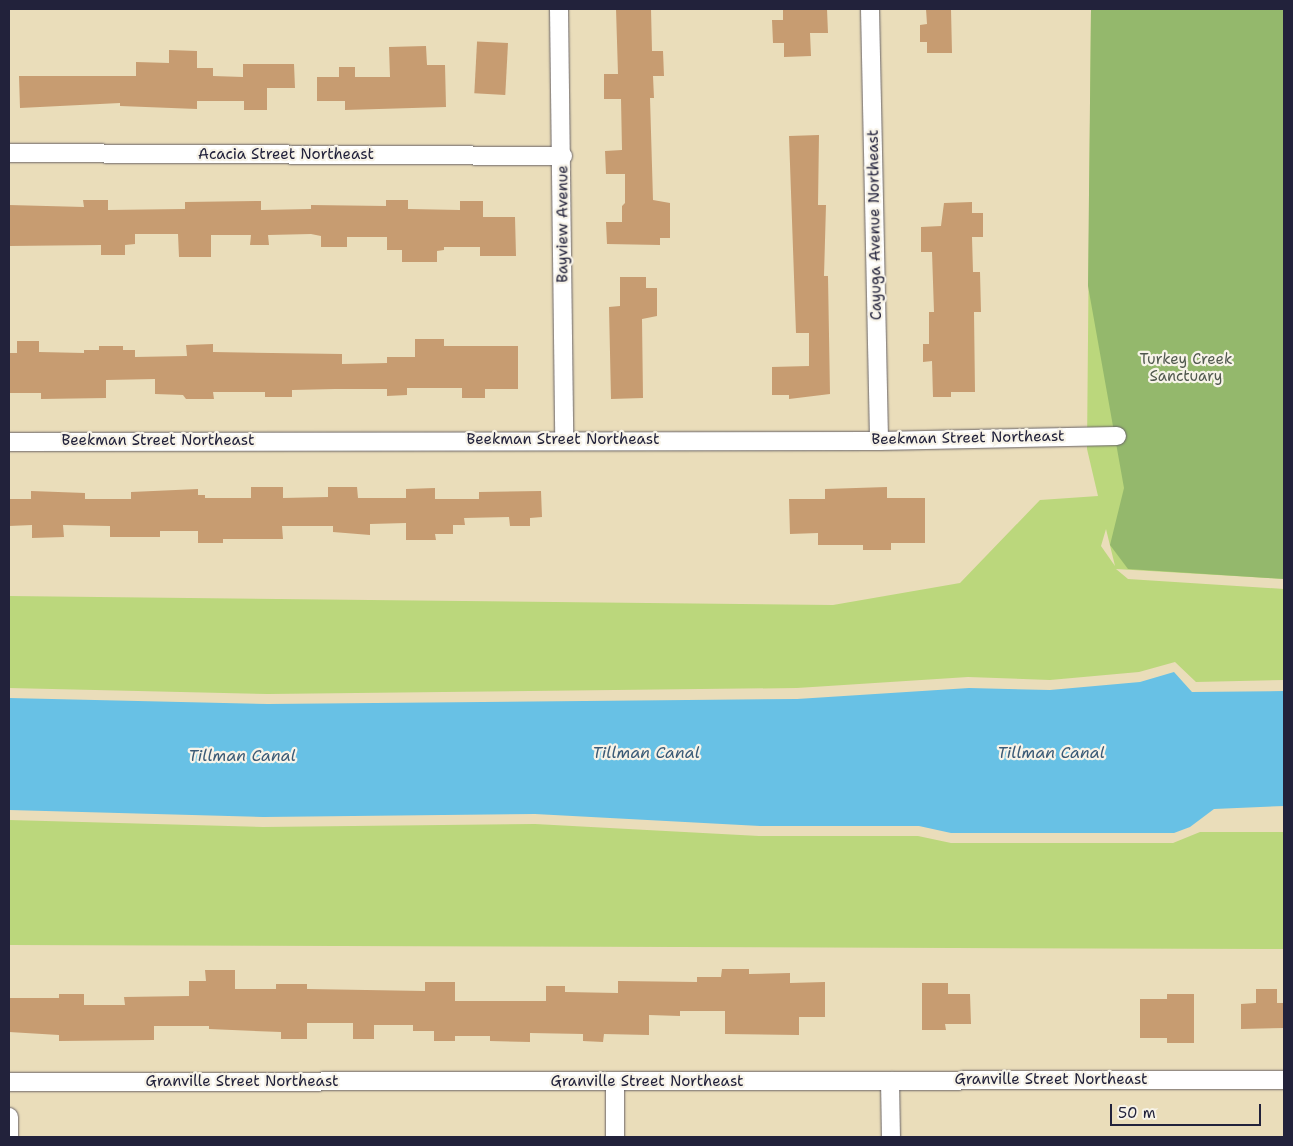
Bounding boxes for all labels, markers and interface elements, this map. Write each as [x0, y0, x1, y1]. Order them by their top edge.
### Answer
street label: Cayuga Avenue Northeast [864, 130, 886, 320]
street label: Acacia Street Northeast [198, 146, 374, 164]
street label: Bayview Avenue [554, 165, 572, 283]
park label: Turkey Creek Sanctuary [1139, 350, 1233, 385]
street label: Beekman Street Northeast [871, 427, 1065, 449]
street label: Beekman Street Northeast [466, 431, 660, 449]
street label: Beekman Street Northeast [61, 432, 255, 450]
water label: Tillman Canal [592, 743, 700, 763]
water label: Tillman Canal [997, 743, 1105, 763]
water label: Tillman Canal [188, 746, 296, 766]
street label: Granville Street Northeast [954, 1071, 1148, 1089]
street label: Granville Street Northeast [145, 1073, 339, 1091]
street label: Granville Street Northeast [550, 1073, 744, 1091]
scale bar [1113, 1094, 1264, 1126]
text: 50 m [1118, 1103, 1156, 1123]

